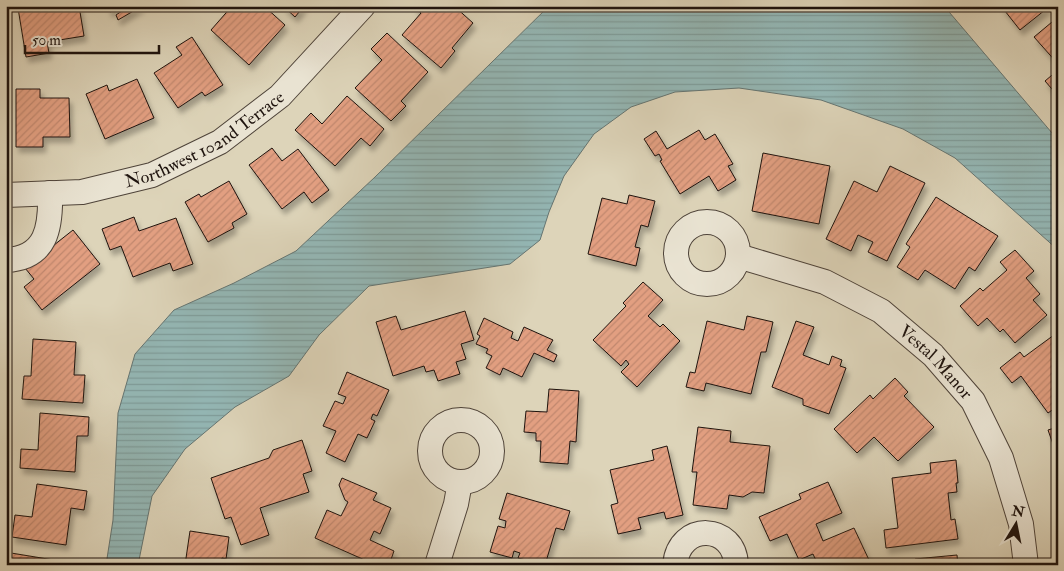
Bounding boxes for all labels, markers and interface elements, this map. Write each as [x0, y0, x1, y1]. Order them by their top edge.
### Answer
scale bar [25, 22, 159, 54]
text: 50 m [32, 31, 61, 50]
street label: Northwest 102nd Terrace [122, 86, 290, 193]
street label: Vestal Manor [894, 320, 978, 405]
north arrow [992, 498, 1042, 548]
text: N [1010, 502, 1026, 521]

